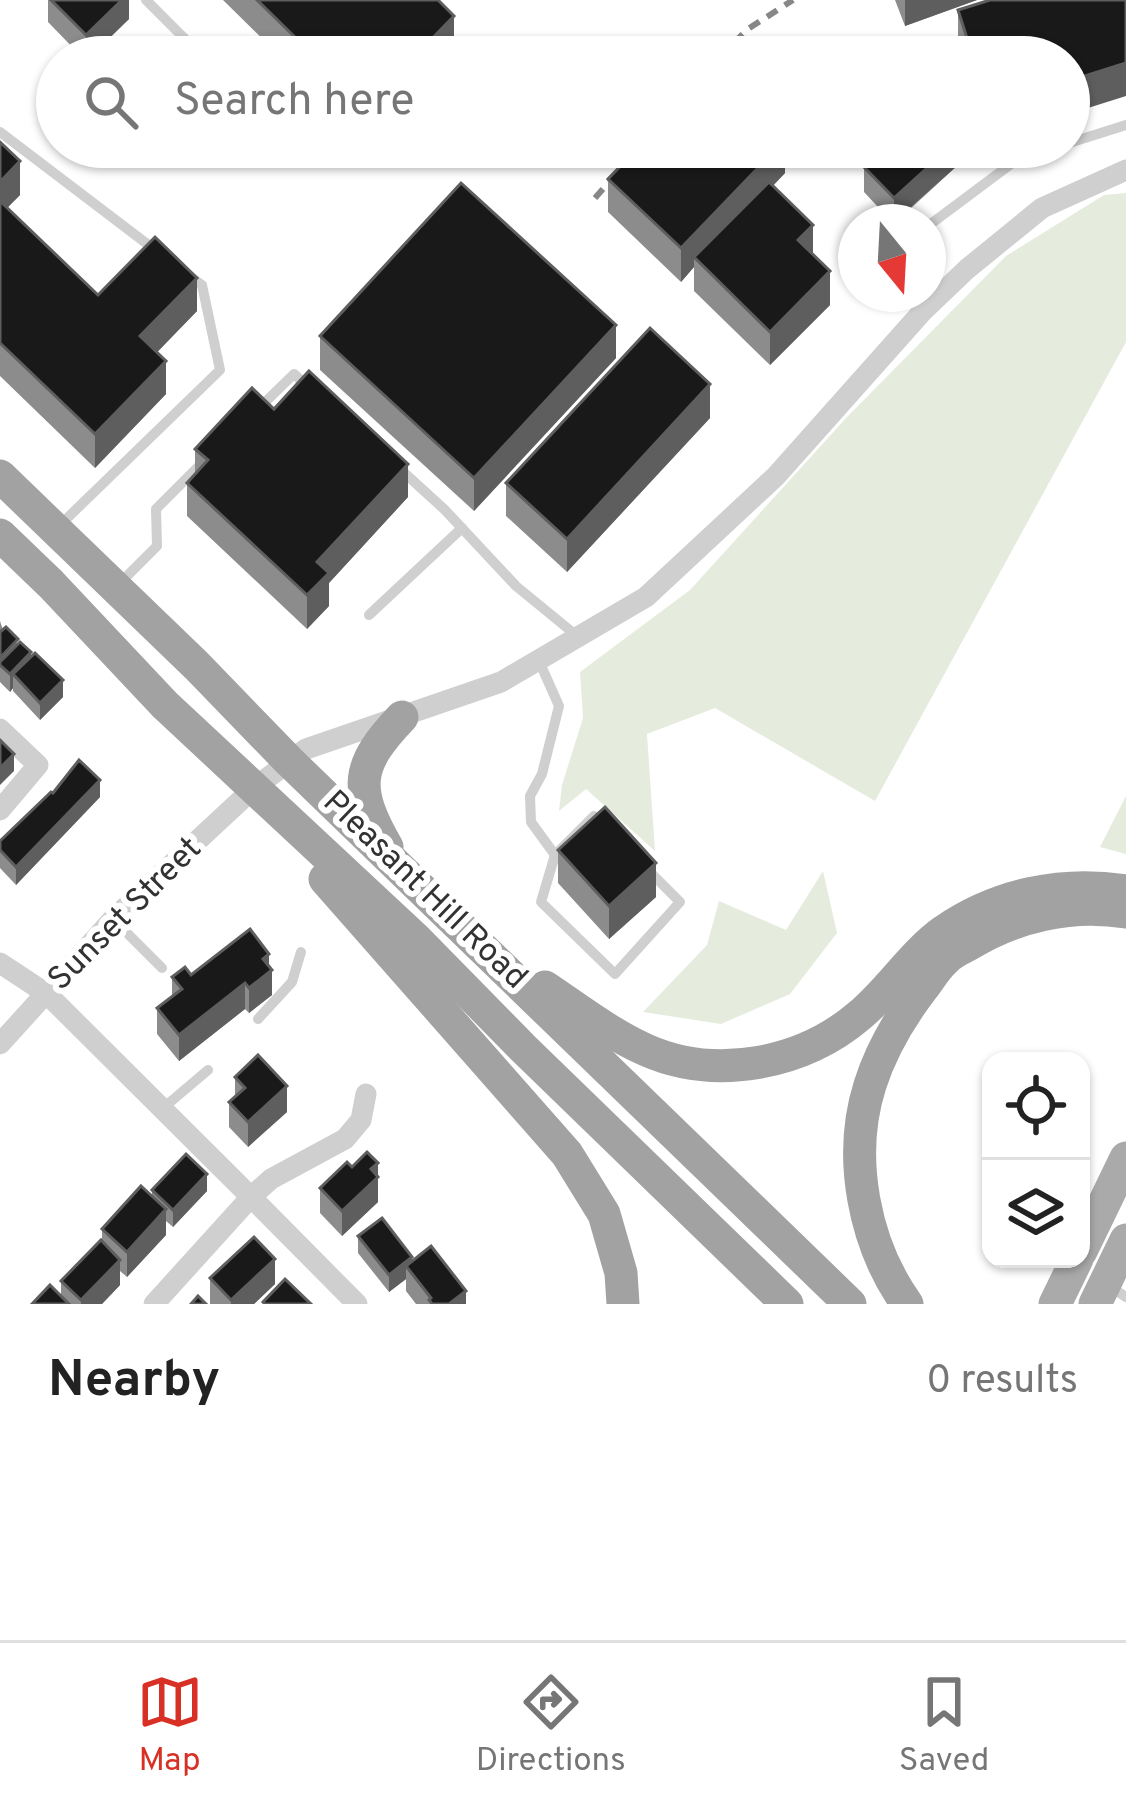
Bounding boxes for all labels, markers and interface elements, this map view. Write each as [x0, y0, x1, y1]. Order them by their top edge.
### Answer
search box [36, 36, 1090, 168]
icon: search [78, 69, 144, 135]
text: Search here [174, 74, 414, 131]
north arrow [838, 204, 946, 312]
street label: Pleasant Hill Road [313, 783, 535, 999]
street label: Sunset Street [40, 829, 212, 1001]
map controls [982, 1052, 1090, 1268]
button: locate [982, 1052, 1090, 1160]
button: layers [982, 1160, 1090, 1268]
text: Nearby [48, 1350, 220, 1415]
text: 0 results [926, 1358, 1078, 1407]
tab: Map [137, 1669, 203, 1783]
tab: Directions [476, 1669, 626, 1783]
tab: Saved [899, 1669, 989, 1783]

